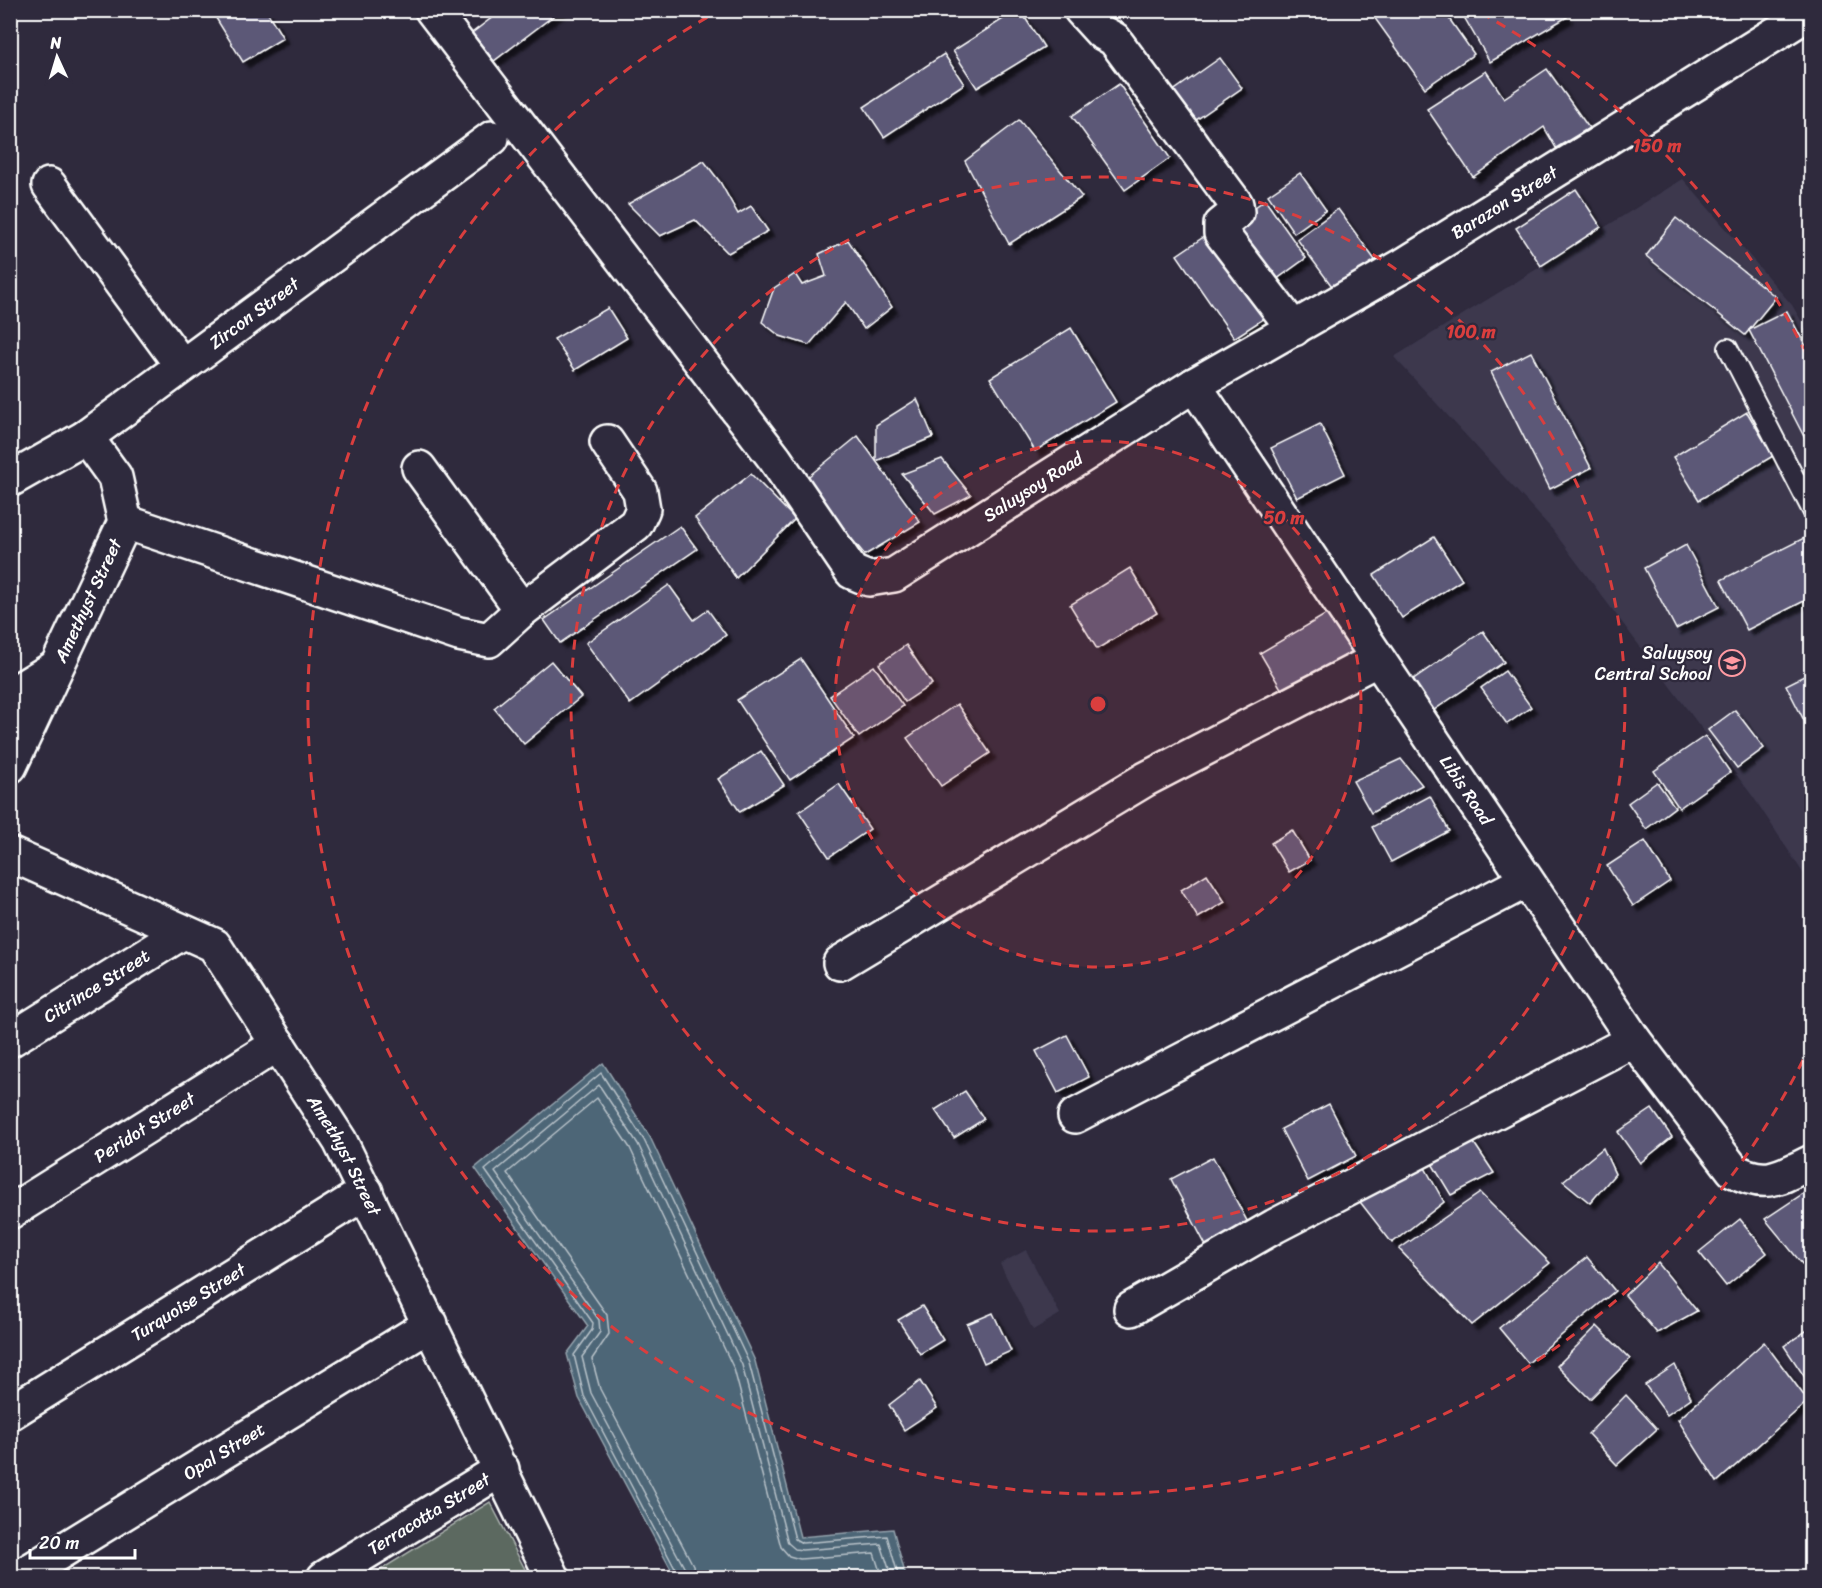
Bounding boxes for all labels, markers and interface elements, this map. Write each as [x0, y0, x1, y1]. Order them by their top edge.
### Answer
north arrow [27, 27, 87, 87]
text: N [48, 28, 63, 57]
text: 150 m [1633, 130, 1681, 162]
street label: Barazon Street [1445, 156, 1565, 248]
street label: Zircon Street [202, 268, 307, 358]
text: 100 m [1447, 316, 1496, 348]
street label: Saluysoy Road [977, 442, 1091, 531]
text: 50 m [1264, 502, 1305, 534]
street label: Amethyst Street [45, 532, 131, 669]
place label: Saluysoy Central School [1595, 637, 1713, 690]
school or university icon: Saluysoy Central School [1717, 648, 1747, 678]
centre of rings [1088, 694, 1108, 714]
street label: Libis Road [1431, 748, 1502, 833]
street label: Citrince Street [36, 940, 157, 1032]
street label: Peridot Street [87, 1083, 203, 1172]
street label: Amethyst Street [298, 1087, 391, 1222]
street label: Turquoise Street [124, 1254, 253, 1350]
street label: Opal Street [177, 1413, 272, 1489]
street label: Terracotta Street [361, 1463, 497, 1564]
scale bar [30, 1522, 135, 1560]
text: 20 m [39, 1527, 79, 1559]

